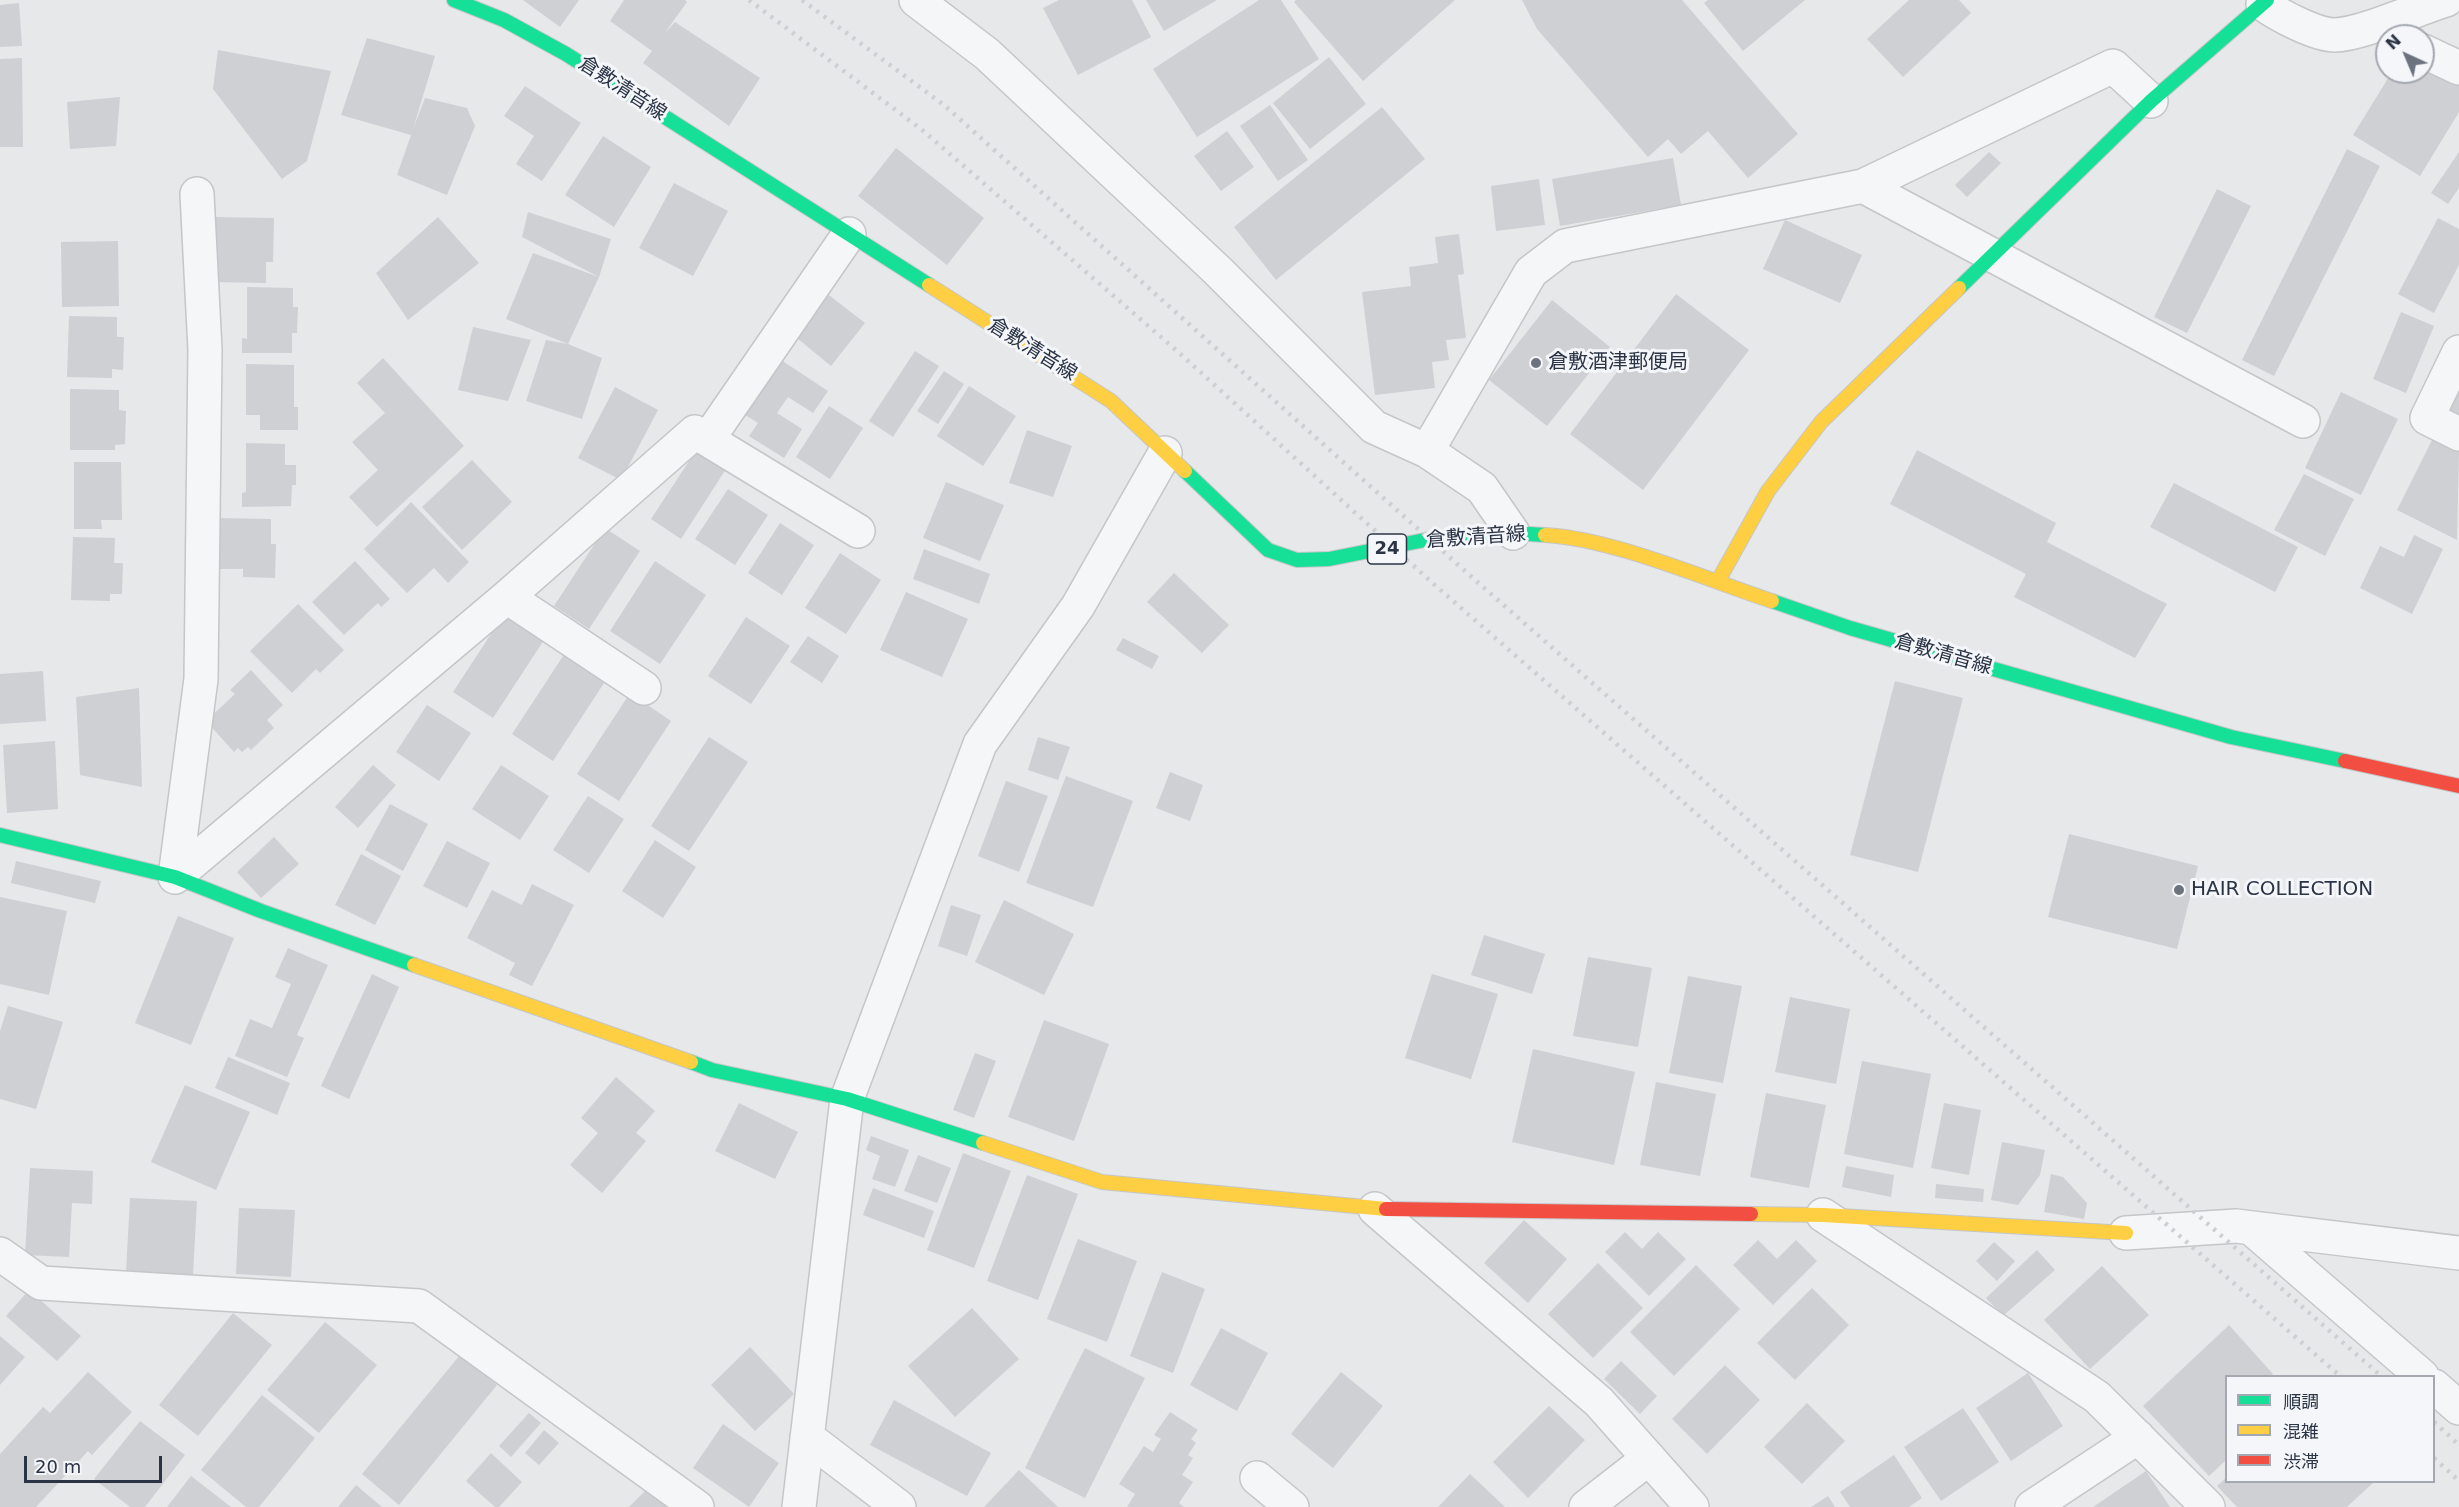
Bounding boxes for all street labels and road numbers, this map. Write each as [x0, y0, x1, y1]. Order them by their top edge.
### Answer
street label: 倉敷清音線 [574, 52, 670, 126]
street label: 倉敷清音線 [983, 313, 1081, 387]
street label: 倉敷清音線 [1425, 523, 1527, 553]
road number: 24 [1368, 534, 1406, 564]
street label: 倉敷清音線 [1892, 630, 1994, 680]

